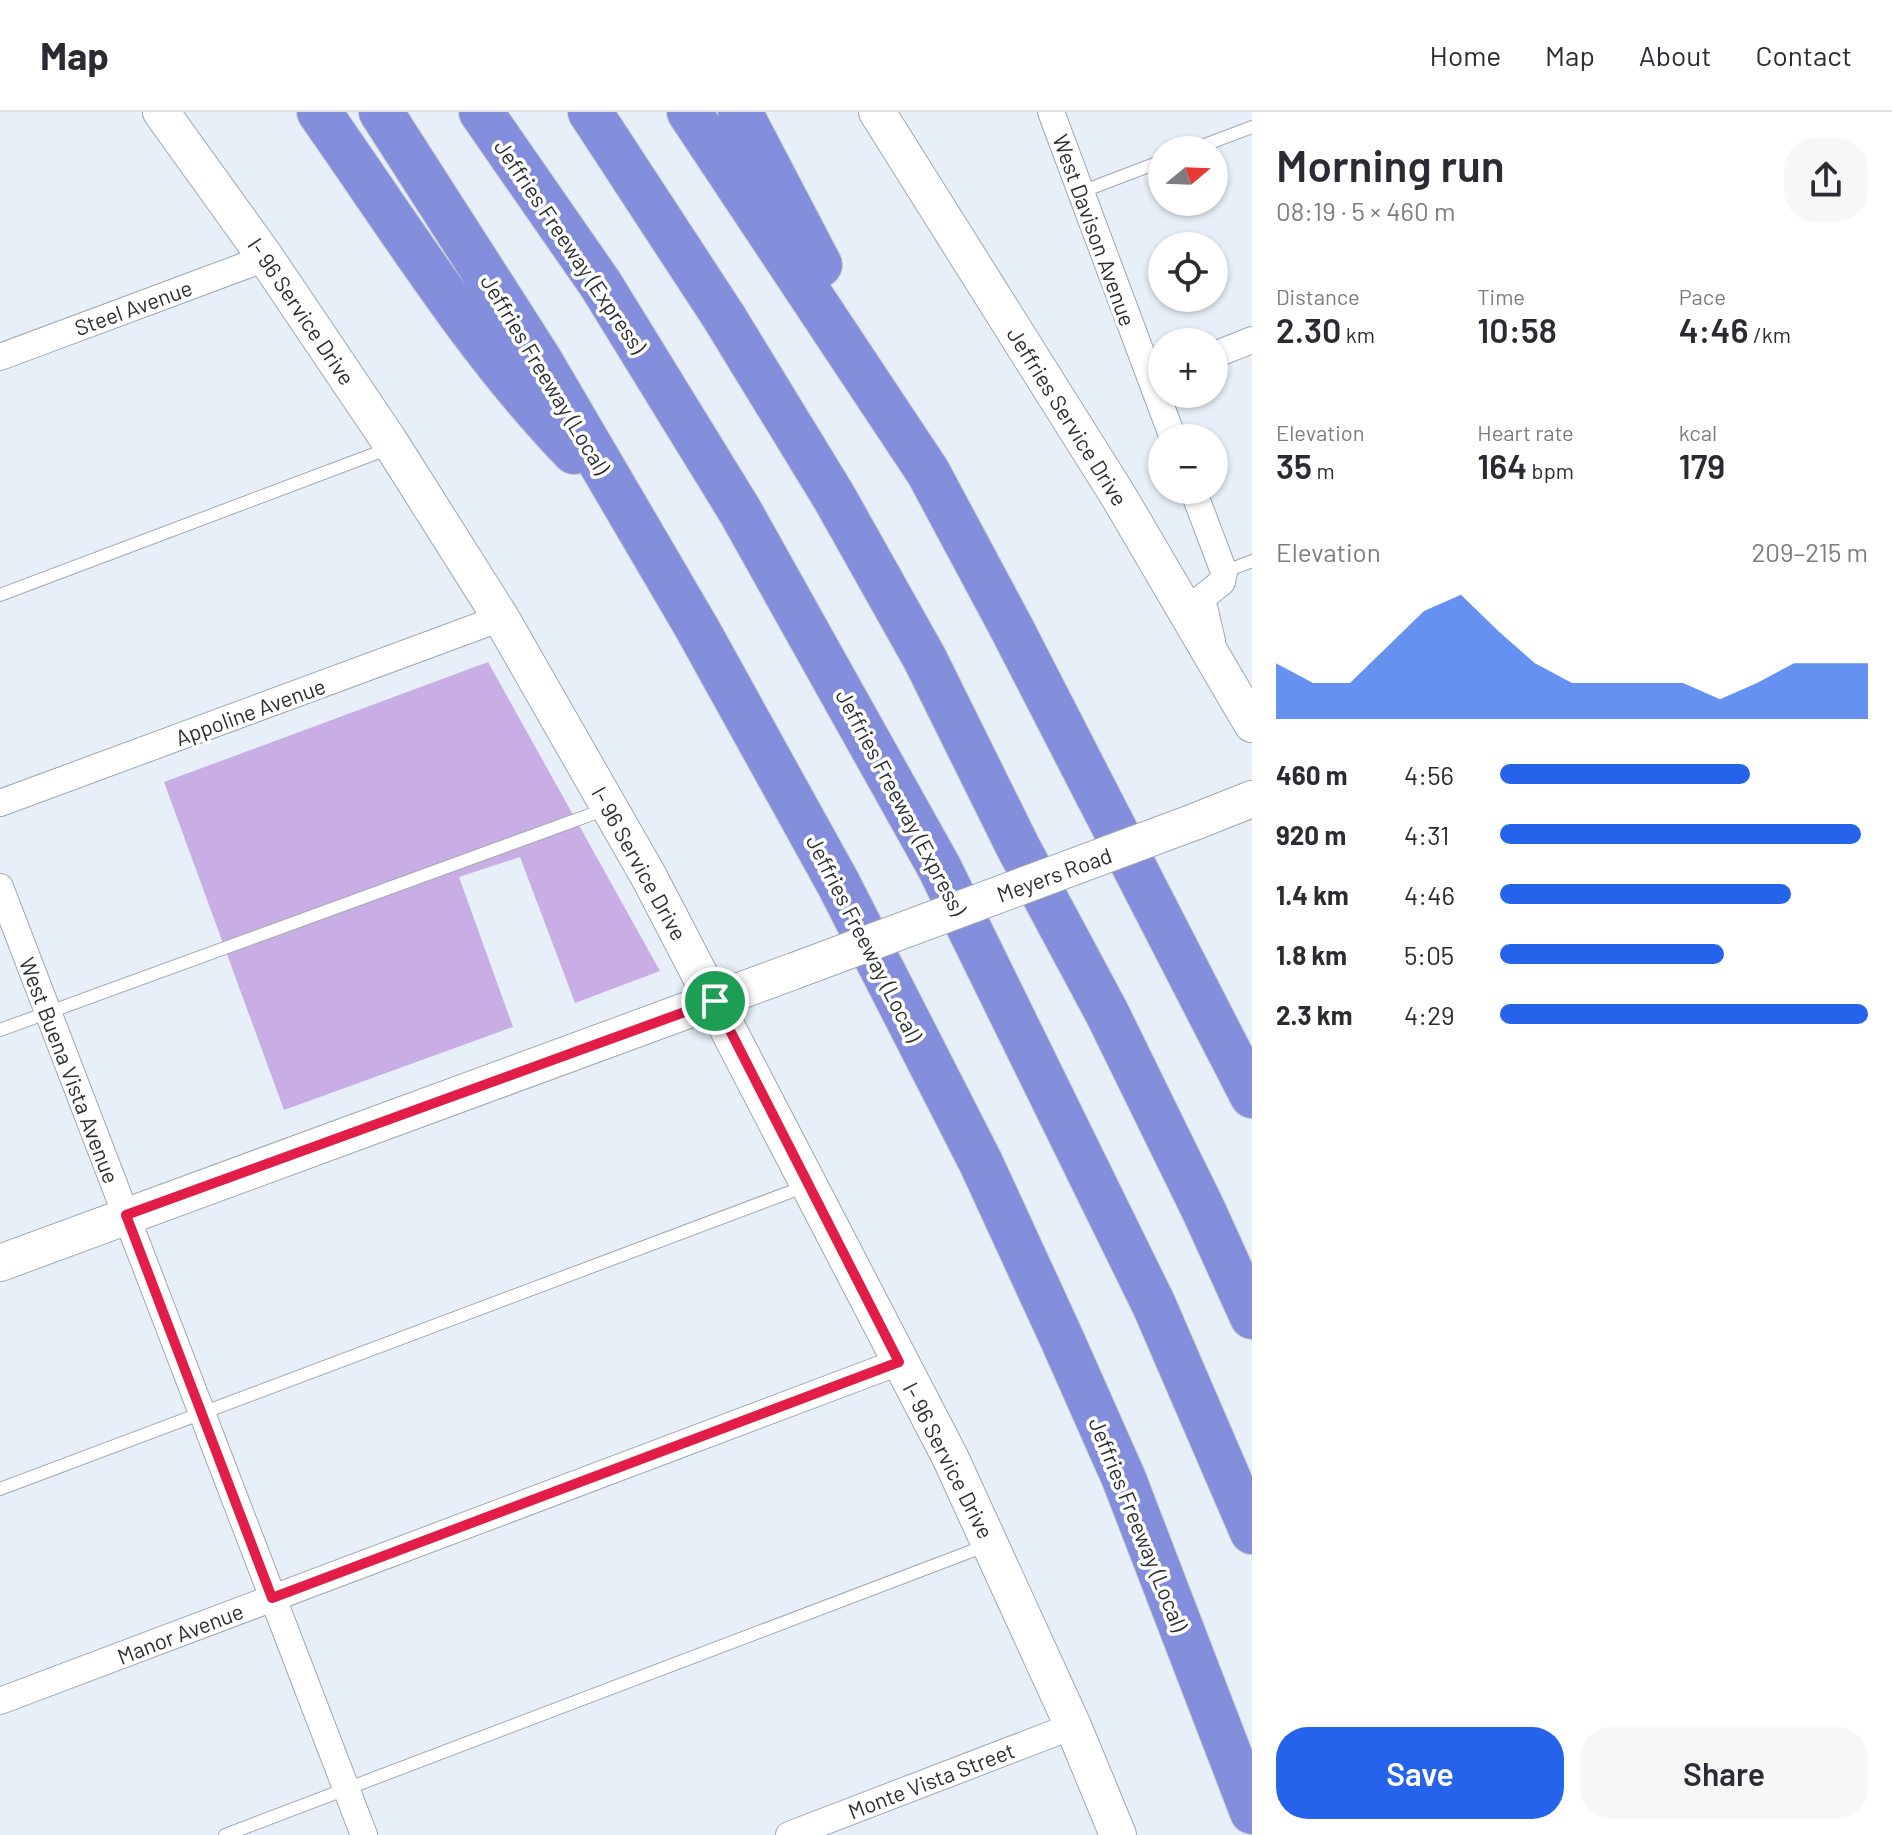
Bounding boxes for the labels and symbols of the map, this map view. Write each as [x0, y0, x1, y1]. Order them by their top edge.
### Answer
street label: West Davison Avenue [1048, 131, 1142, 329]
street label: Jeffries Freeway (Express) [490, 134, 652, 358]
north arrow [1148, 136, 1228, 216]
street label: I- 96 Service Drive [243, 233, 361, 389]
street label: Jeffries Freeway (Local) [476, 269, 616, 479]
street label: Steel Avenue [71, 274, 195, 340]
street label: Jeffries Service Drive [1002, 322, 1134, 510]
street label: Appoline Avenue [171, 672, 329, 750]
street label: Jeffries Freeway (Express) [831, 685, 973, 920]
street label: I- 96 Service Drive [587, 782, 693, 944]
street label: Jeffries Freeway (Local) [802, 830, 929, 1046]
street label: Meyers Road [993, 841, 1115, 907]
street label: West Buena Vista Avenue [15, 953, 125, 1187]
pin [681, 967, 749, 1035]
street label: I- 96 Service Drive [898, 1378, 1000, 1542]
street label: Jeffries Freeway (Local) [1084, 1413, 1194, 1635]
street label: Manor Avenue [113, 1597, 247, 1669]
street label: Monte Vista Street [844, 1736, 1018, 1824]

